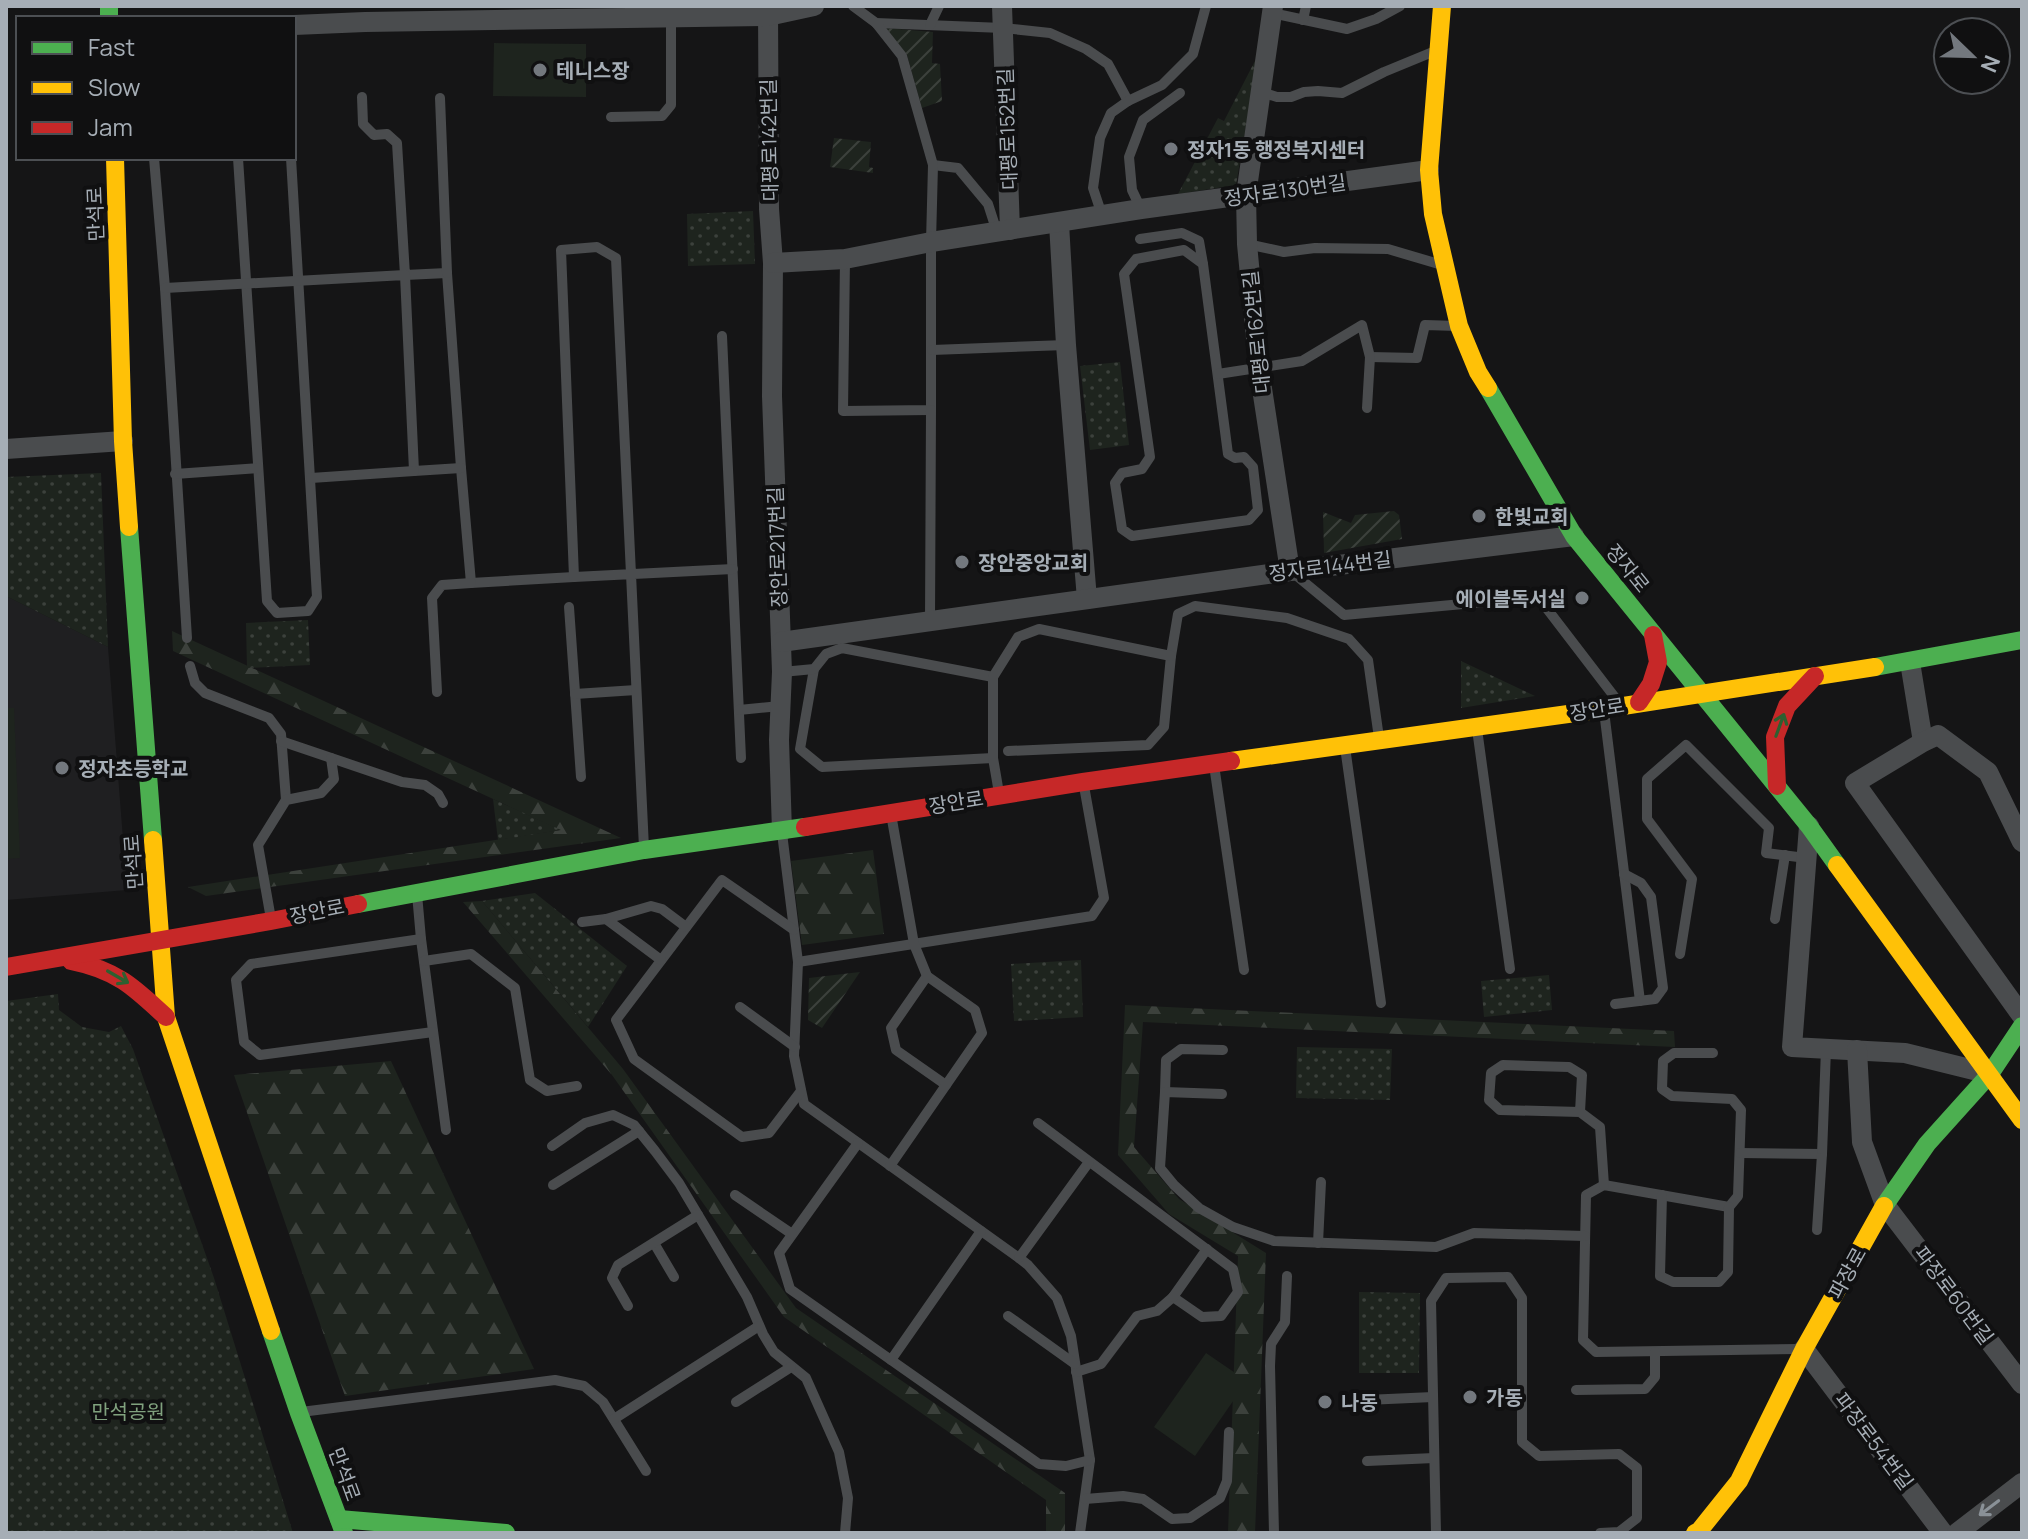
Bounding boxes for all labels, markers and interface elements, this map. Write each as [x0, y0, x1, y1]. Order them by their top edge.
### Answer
legend [16, 16, 296, 160]
north arrow [1932, 16, 2012, 96]
text: Fast [88, 30, 135, 63]
text: N [1974, 51, 2007, 77]
place label: 테니스장 [556, 57, 630, 84]
marker: 테니스장 [531, 61, 549, 79]
street label: 대평로152번길 [991, 67, 1023, 191]
text: Slow [88, 70, 141, 103]
street label: 대평로142번길 [754, 78, 784, 202]
text: Jam [88, 110, 133, 143]
place label: 정자1동 행정복지센터 [1187, 136, 1365, 163]
marker: 정자1동 행정복지센터 [1162, 140, 1180, 158]
street label: 정자로130번길 [1222, 168, 1348, 212]
street label: 만석로 [81, 186, 109, 242]
street label: 대평로162번길 [1236, 269, 1276, 395]
street label: 장안로217번길 [761, 486, 793, 608]
place label: 한빛교회 [1495, 503, 1569, 530]
marker: 한빛교회 [1470, 507, 1488, 525]
street label: 정자로 [1600, 538, 1656, 598]
street label: 정자로144번길 [1267, 545, 1393, 587]
place label: 장안중앙교회 [978, 549, 1088, 576]
marker: 장안중앙교회 [953, 553, 971, 571]
place label: 에이블독서실 [1456, 585, 1566, 612]
marker: 에이블독서실 [1573, 589, 1591, 607]
street label: 장안로 [1568, 691, 1626, 727]
one-way arrow [1774, 713, 1788, 738]
place label: 정자초등학교 [78, 755, 188, 782]
marker: 정자초등학교 [53, 759, 71, 777]
street label: 장안로 [927, 784, 985, 820]
street label: 만석로 [118, 834, 148, 890]
street label: 장안로 [287, 892, 347, 930]
one-way arrow [106, 969, 129, 985]
street label: 파장로60번길 [1908, 1240, 2000, 1350]
street label: 파장로 [1822, 1242, 1872, 1304]
place label: 가동 [1486, 1384, 1523, 1411]
street label: 파장로54번길 [1829, 1387, 1919, 1495]
marker: 가동 [1461, 1388, 1479, 1406]
place label: 나동 [1341, 1389, 1378, 1416]
marker: 나동 [1316, 1393, 1334, 1411]
park label: 만석공원 [91, 1398, 165, 1425]
street label: 만석로 [323, 1443, 367, 1505]
one-way arrow [1979, 1500, 2000, 1517]

